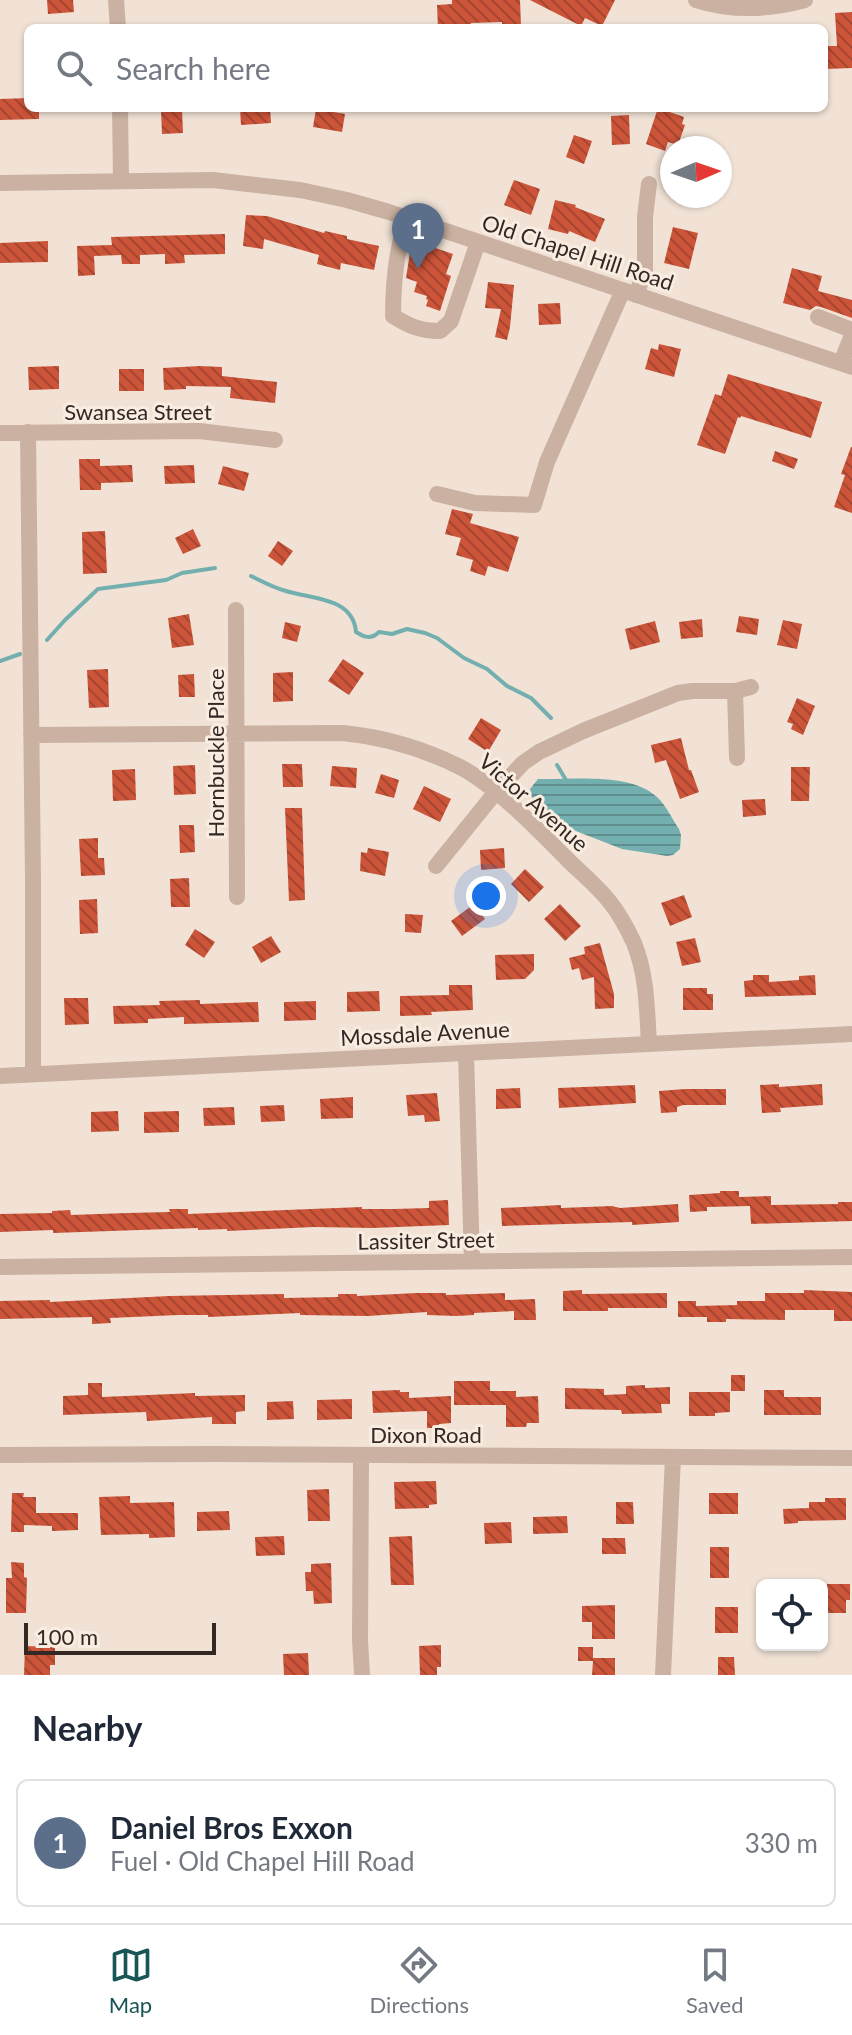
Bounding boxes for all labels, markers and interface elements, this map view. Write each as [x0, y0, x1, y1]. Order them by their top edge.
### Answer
search box [24, 24, 828, 112]
icon: search [52, 46, 96, 90]
text: Search here [116, 50, 271, 86]
north arrow [660, 136, 732, 208]
pin: 1 [392, 203, 444, 269]
street label: Old Chapel Hill Road [479, 208, 677, 296]
street label: Swansea Street [64, 398, 212, 425]
street label: Hornbuckle Place [202, 668, 229, 838]
street label: Victor Avenue [474, 747, 594, 857]
your location [466, 876, 506, 916]
street label: Mossdale Avenue [340, 1015, 510, 1051]
street label: Lassiter Street [357, 1225, 495, 1255]
street label: Dixon Road [370, 1421, 482, 1448]
map controls [756, 1579, 828, 1651]
button: locate [756, 1579, 828, 1651]
scale bar [24, 1619, 216, 1655]
text: 100 m [36, 1623, 98, 1650]
text: Nearby [32, 1707, 143, 1748]
text: Daniel Bros Exxon [110, 1809, 353, 1845]
text: 1 [52, 1827, 68, 1859]
text: 330 m [745, 1827, 818, 1859]
text: Fuel · Old Chapel Hill Road [110, 1845, 414, 1877]
tab: Map [109, 1943, 153, 2018]
tab: Directions [370, 1943, 469, 2018]
tab: Saved [686, 1943, 743, 2018]

